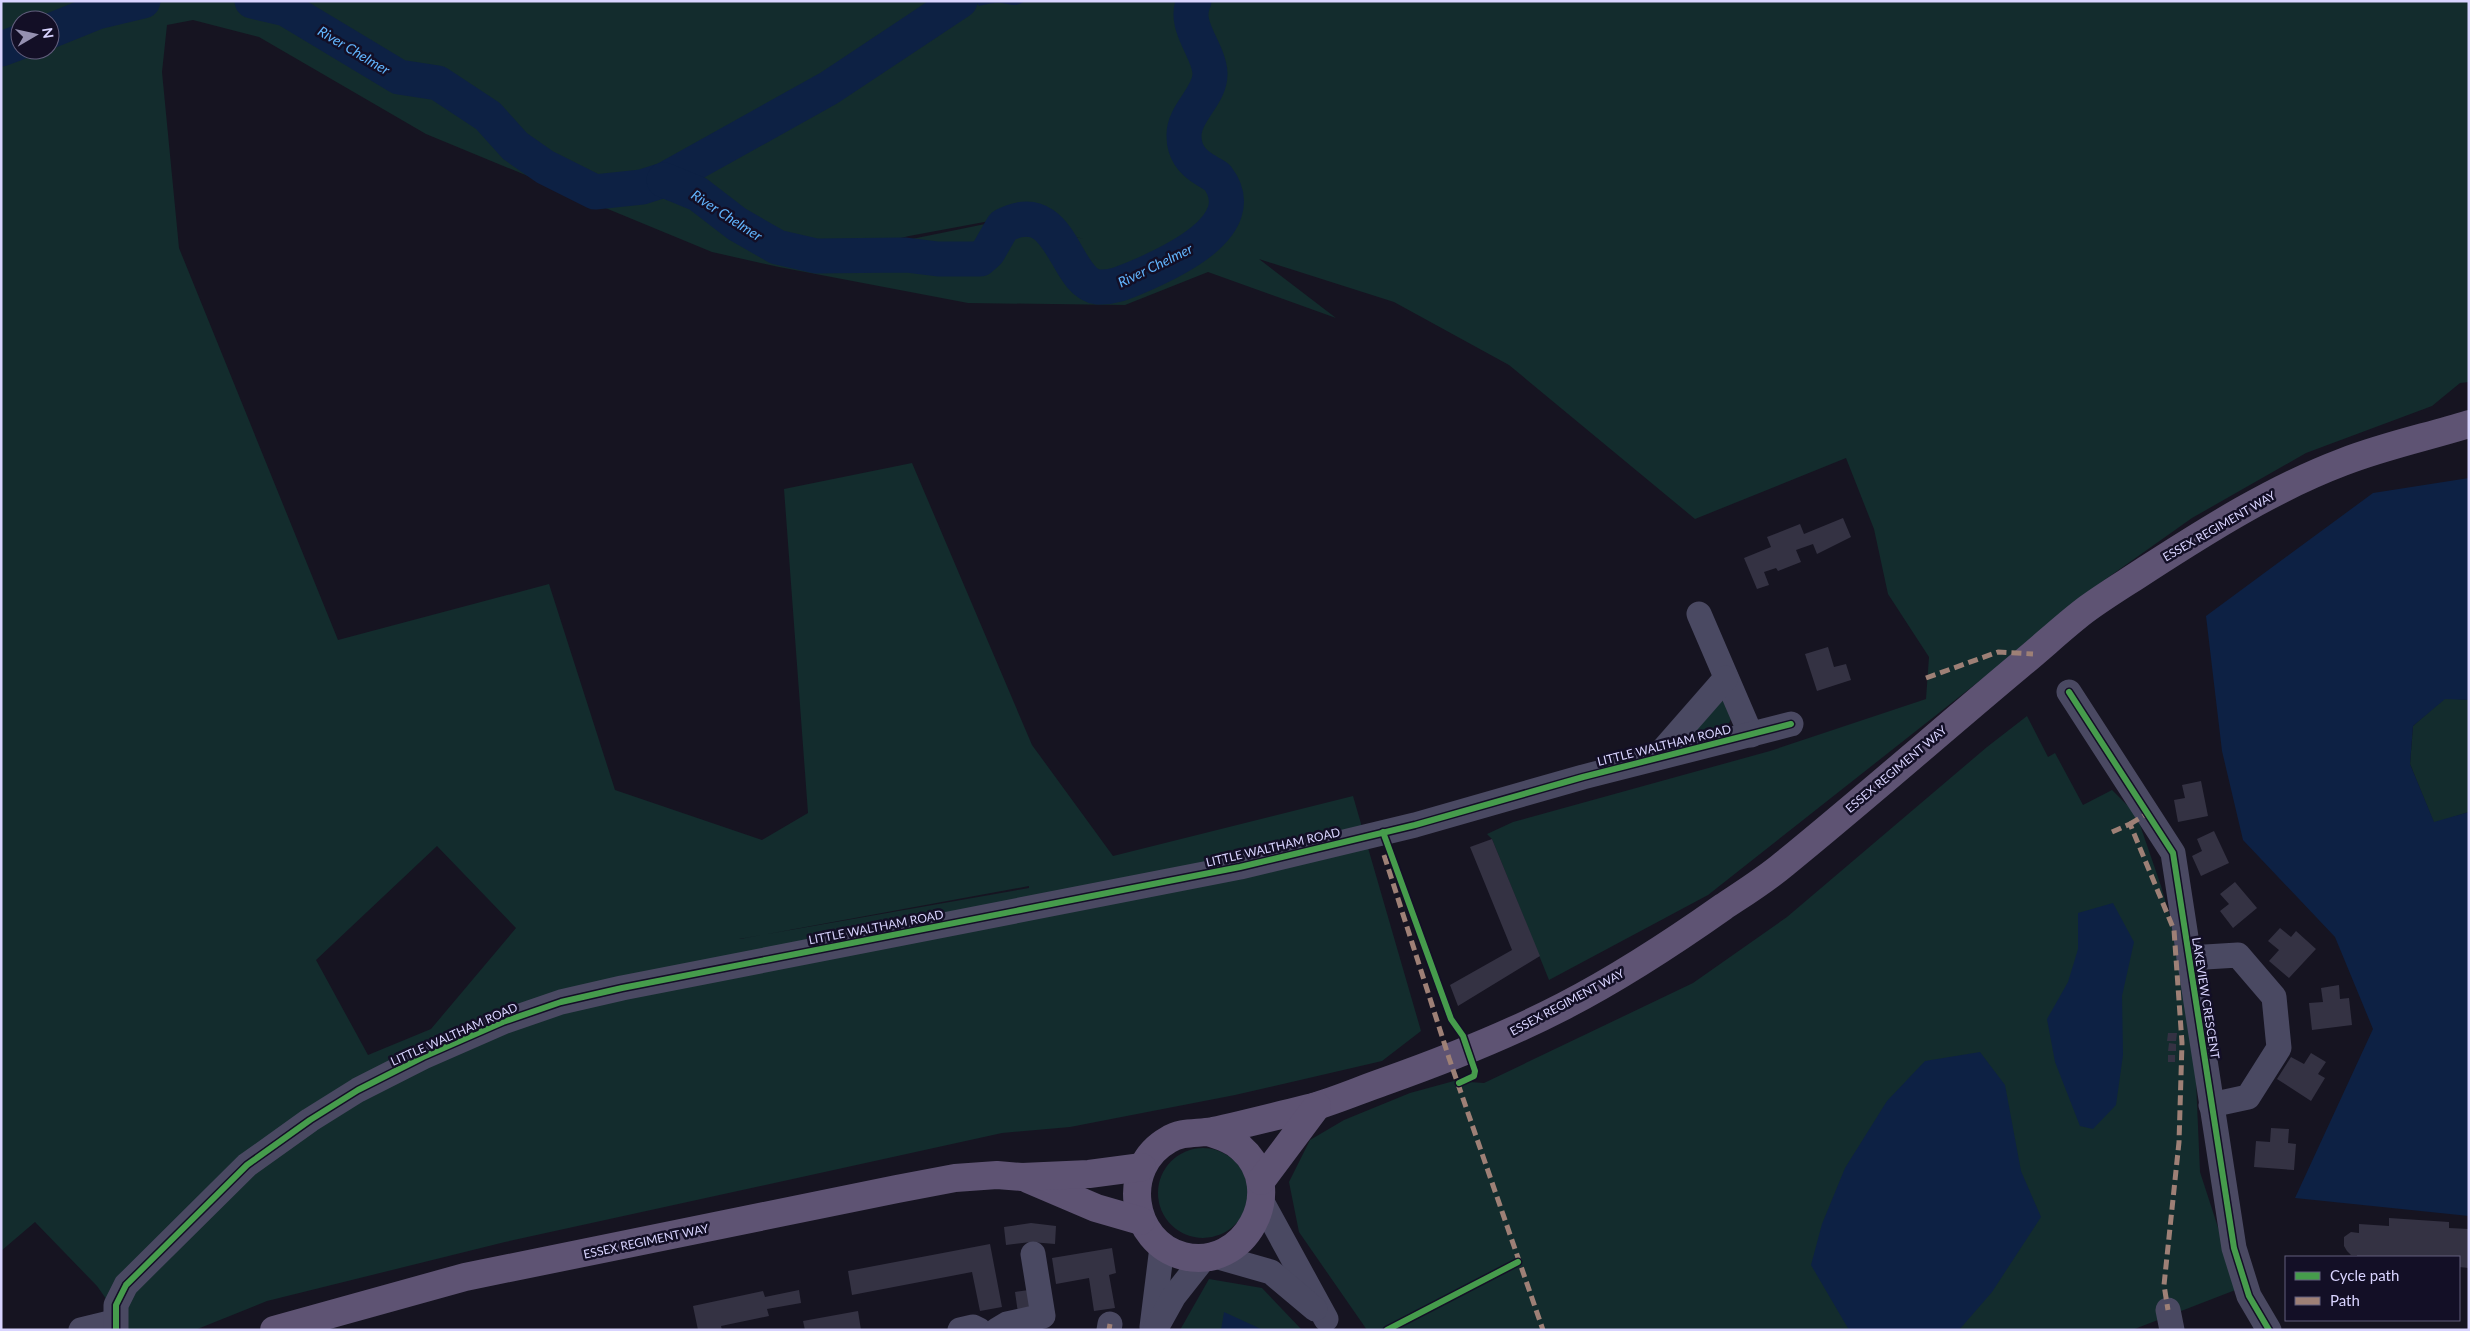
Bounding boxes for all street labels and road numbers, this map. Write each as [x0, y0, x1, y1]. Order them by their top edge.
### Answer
street label: ESSEX REGIMENT WAY [2160, 487, 2278, 564]
street label: LITTLE WALTHAM ROAD [1596, 721, 1732, 769]
street label: ESSEX REGIMENT WAY [1842, 722, 1950, 816]
street label: LITTLE WALTHAM ROAD [1204, 824, 1342, 870]
street label: LITTLE WALTHAM ROAD [807, 907, 945, 947]
street label: LAKEVIEW CRESCENT [2189, 936, 2223, 1060]
street label: ESSEX REGIMENT WAY [1507, 965, 1627, 1039]
street label: LITTLE WALTHAM ROAD [388, 999, 520, 1069]
street label: ESSEX REGIMENT WAY [582, 1220, 711, 1262]

